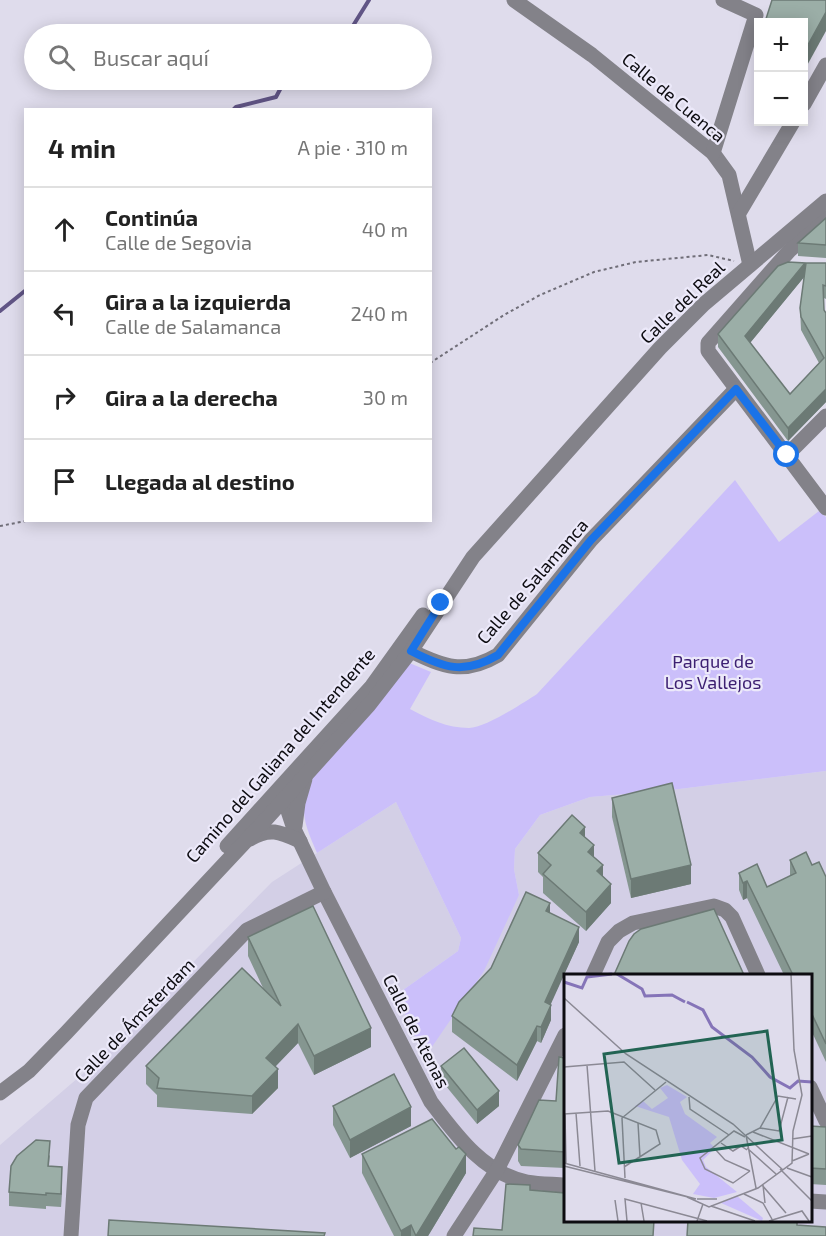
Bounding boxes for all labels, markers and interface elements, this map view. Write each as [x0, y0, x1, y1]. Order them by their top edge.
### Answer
map controls [754, 18, 808, 126]
button: + [754, 18, 808, 72]
search box [24, 24, 432, 90]
icon: search [45, 41, 78, 74]
text: Buscar aquí [93, 44, 209, 70]
street label: Calle de Cuenca [618, 47, 730, 147]
button: − [754, 72, 808, 126]
text: 4 min [48, 132, 116, 163]
text: A pie · 310 m [298, 135, 408, 159]
text: Continúa [105, 204, 198, 230]
icon: ahead [48, 213, 81, 246]
text: 40 m [362, 217, 408, 241]
text: Calle de Segovia [105, 230, 252, 254]
street label: Calle del Real [635, 256, 729, 348]
text: Gira a la izquierda [105, 288, 291, 314]
icon: left [48, 297, 81, 330]
text: 240 m [350, 301, 408, 325]
text: Calle de Salamanca [105, 314, 281, 338]
icon: right [48, 381, 81, 414]
text: Gira a la derecha [105, 384, 278, 410]
text: 30 m [363, 385, 408, 409]
route start [773, 441, 799, 467]
icon: arrive [48, 465, 81, 498]
text: Llegada al destino [105, 468, 295, 494]
street label: Calle de Salamanca [472, 514, 592, 648]
route end [427, 589, 453, 615]
street label: Camino del Galiana del Intendente [181, 643, 379, 867]
park label: Parque de Los Vallejos [665, 650, 761, 693]
street label: Calle de Ámsterdam [69, 953, 199, 1087]
street label: Calle de Atenas [379, 970, 455, 1092]
inset map [564, 974, 811, 1221]

